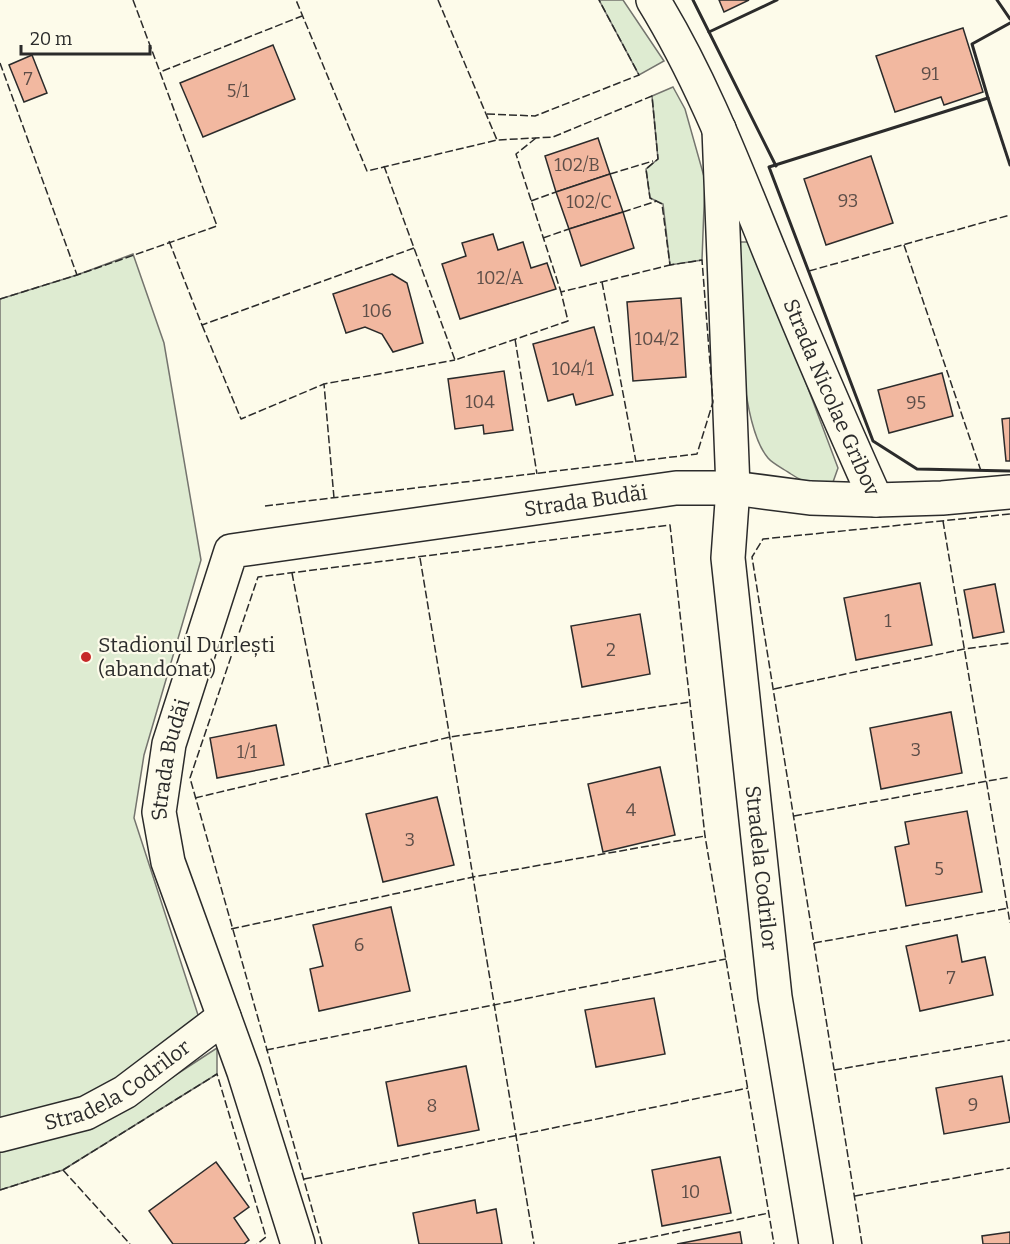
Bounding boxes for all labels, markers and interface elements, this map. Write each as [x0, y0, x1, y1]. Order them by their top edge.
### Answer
scale bar [21, 18, 150, 56]
text: 20 m [30, 28, 72, 50]
house number: 91 [921, 63, 940, 85]
house number: 7 [23, 68, 33, 90]
house number: 5/1 [227, 80, 250, 102]
house number: 102/B [554, 154, 600, 176]
house number: 93 [838, 190, 858, 212]
house number: 102/C [566, 191, 612, 213]
house number: 102/A [477, 267, 523, 289]
street label: Strada Nicolae Gribov [777, 295, 886, 501]
house number: 106 [362, 300, 392, 322]
house number: 104/2 [635, 328, 679, 350]
house number: 104/1 [552, 358, 595, 380]
house number: 104 [465, 391, 495, 413]
house number: 95 [906, 392, 926, 414]
street label: Strada Budăi [522, 479, 649, 522]
house number: 1 [884, 610, 892, 632]
place label: Stadionul Durlești (abandonat) [98, 632, 275, 682]
house number: 2 [606, 639, 616, 661]
marker: Stadionul Durlești (abandonat) [79, 650, 93, 664]
street label: Strada Budăi [146, 695, 196, 823]
house number: 3 [911, 739, 921, 761]
house number: 1/1 [237, 741, 258, 763]
street label: Stradela Codrilor [739, 784, 783, 952]
house number: 4 [626, 799, 637, 821]
house number: 3 [405, 829, 415, 851]
house number: 5 [934, 858, 944, 880]
house number: 6 [354, 934, 364, 956]
house number: 7 [946, 967, 956, 989]
street label: Stradela Codrilor [41, 1034, 196, 1136]
house number: 9 [968, 1094, 978, 1116]
house number: 8 [427, 1095, 437, 1117]
house number: 10 [682, 1181, 700, 1203]

